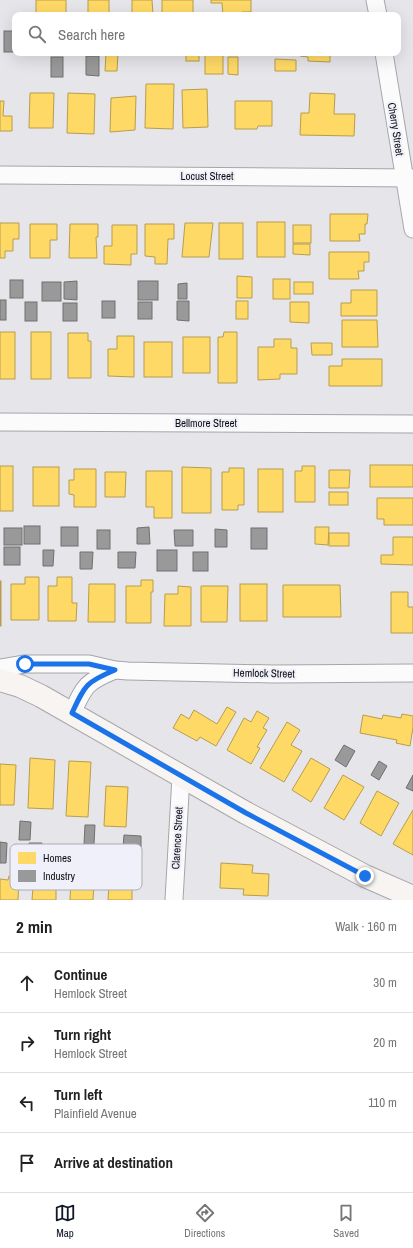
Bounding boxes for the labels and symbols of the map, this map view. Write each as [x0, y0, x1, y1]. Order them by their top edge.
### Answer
street label: Cherry Street [385, 101, 407, 157]
street label: Locust Street [180, 169, 234, 183]
street label: Bellmore Street [175, 416, 238, 430]
route start [16, 655, 34, 673]
street label: Hemlock Street [233, 665, 295, 681]
street label: Clarence Street [168, 806, 186, 870]
legend [10, 844, 142, 890]
text: Homes [43, 851, 72, 865]
route end [356, 867, 374, 885]
text: Industry [43, 869, 76, 883]

